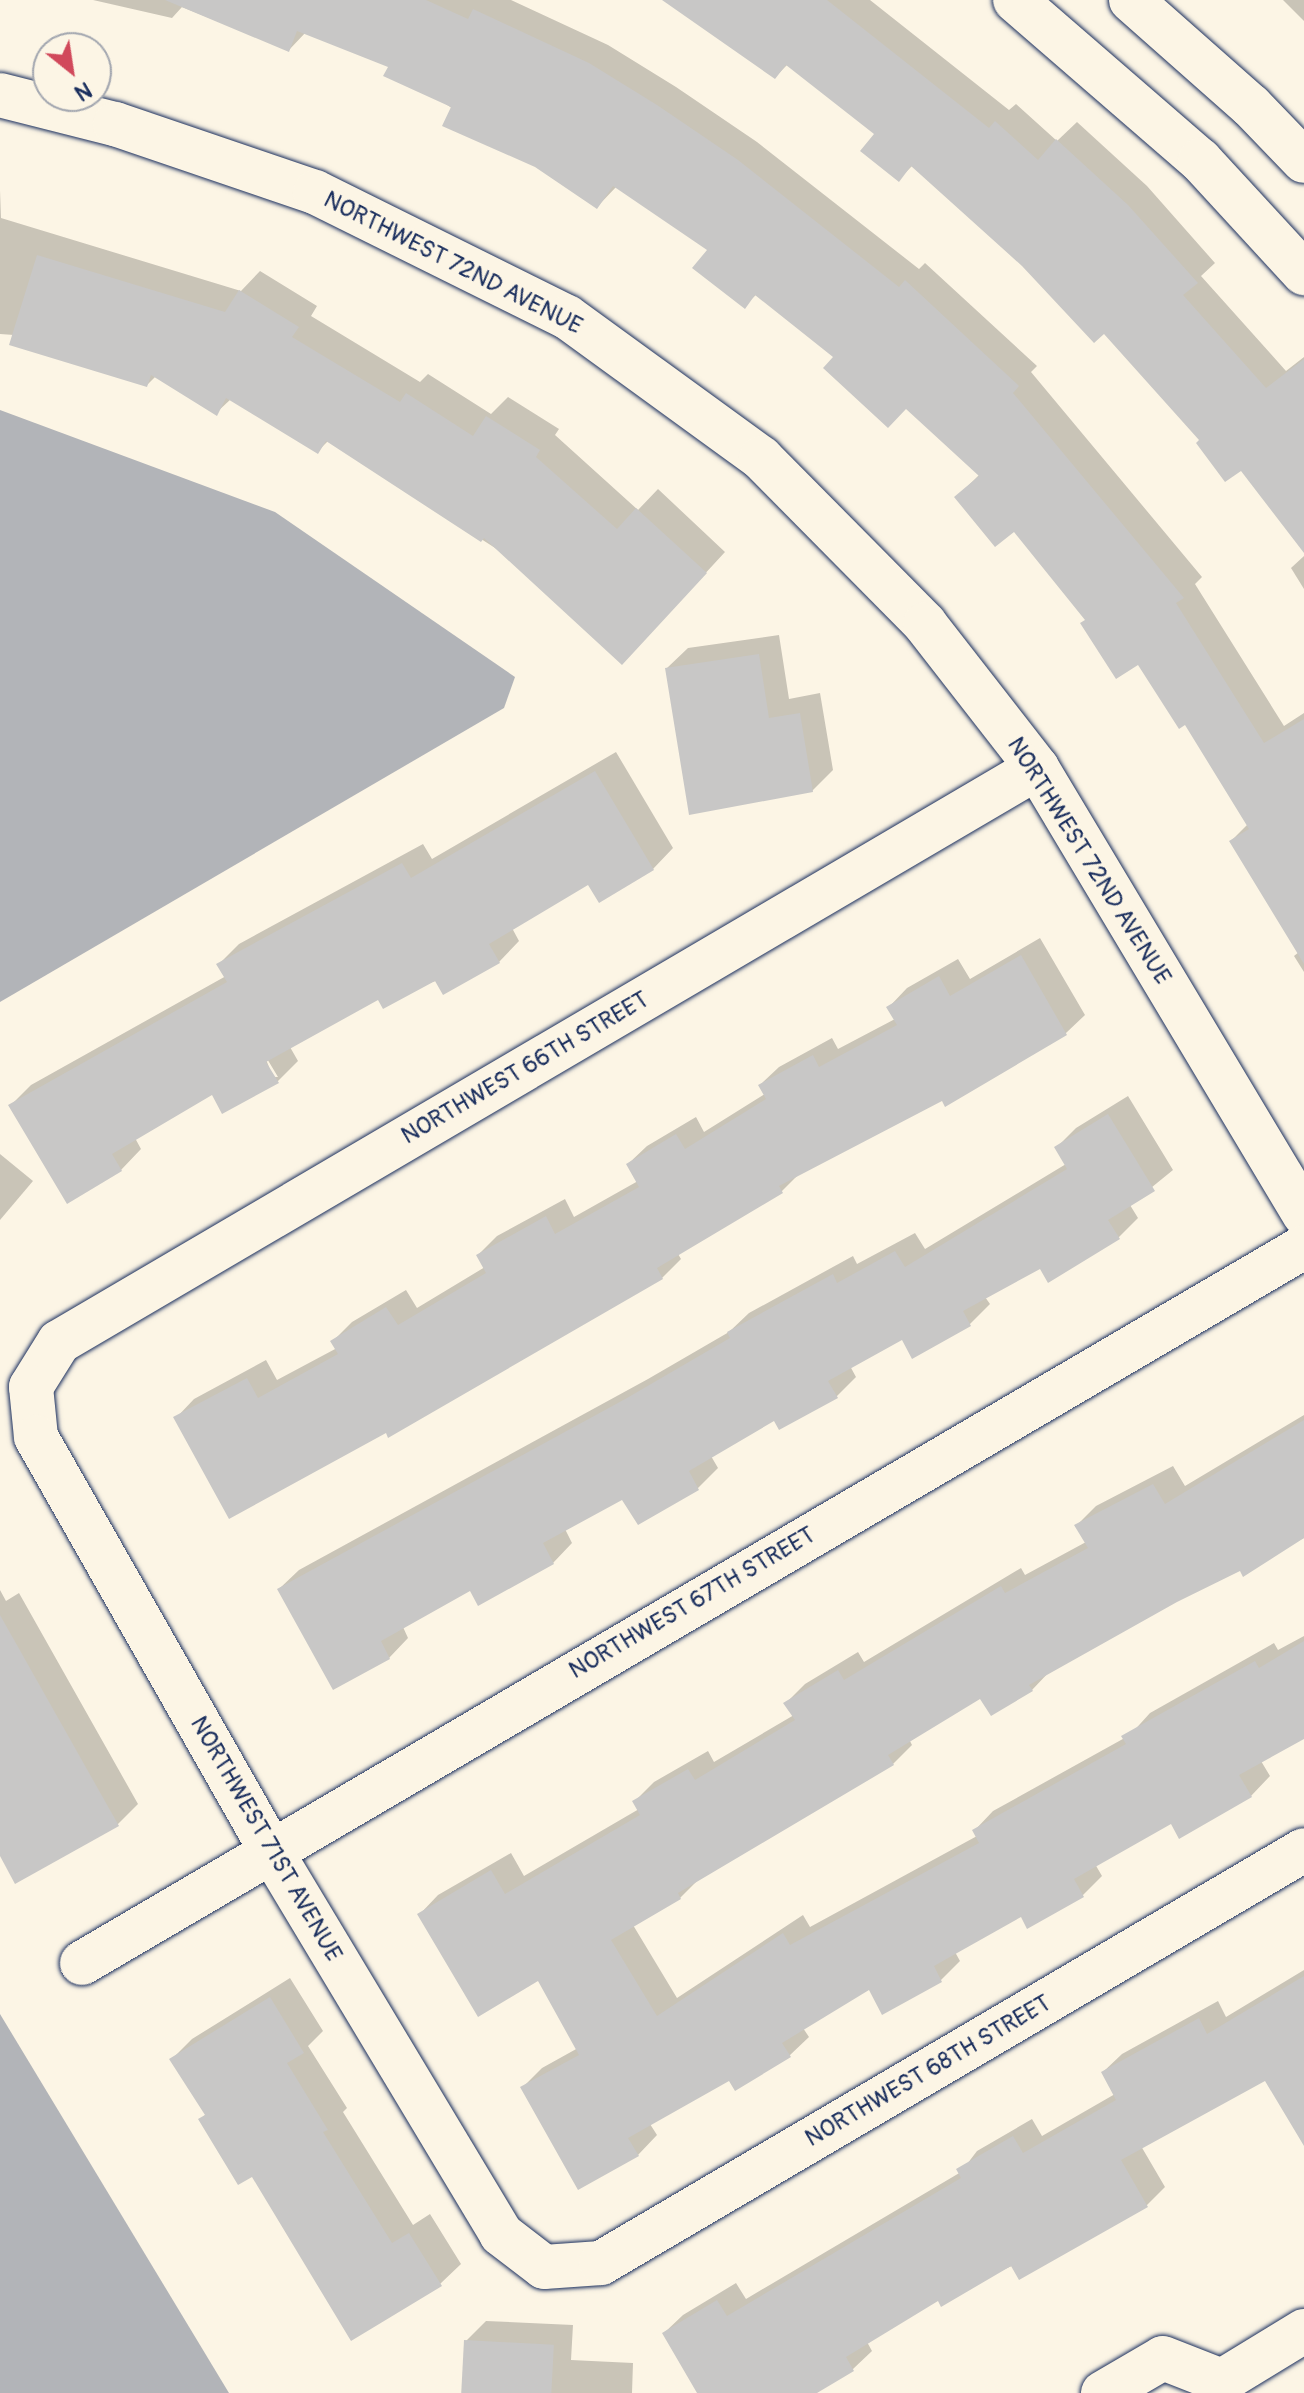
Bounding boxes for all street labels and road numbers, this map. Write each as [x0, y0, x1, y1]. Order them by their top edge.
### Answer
street label: NORTHWEST 72ND AVENUE [319, 185, 587, 341]
street label: NORTHWEST 72ND AVENUE [1001, 732, 1177, 990]
street label: NORTHWEST 66TH STREET [396, 985, 654, 1151]
street label: NORTHWEST 67TH STREET [564, 1521, 820, 1685]
street label: NORTHWEST 71ST AVENUE [184, 1711, 348, 1967]
street label: NORTHWEST 68TH STREET [800, 1989, 1056, 2153]

